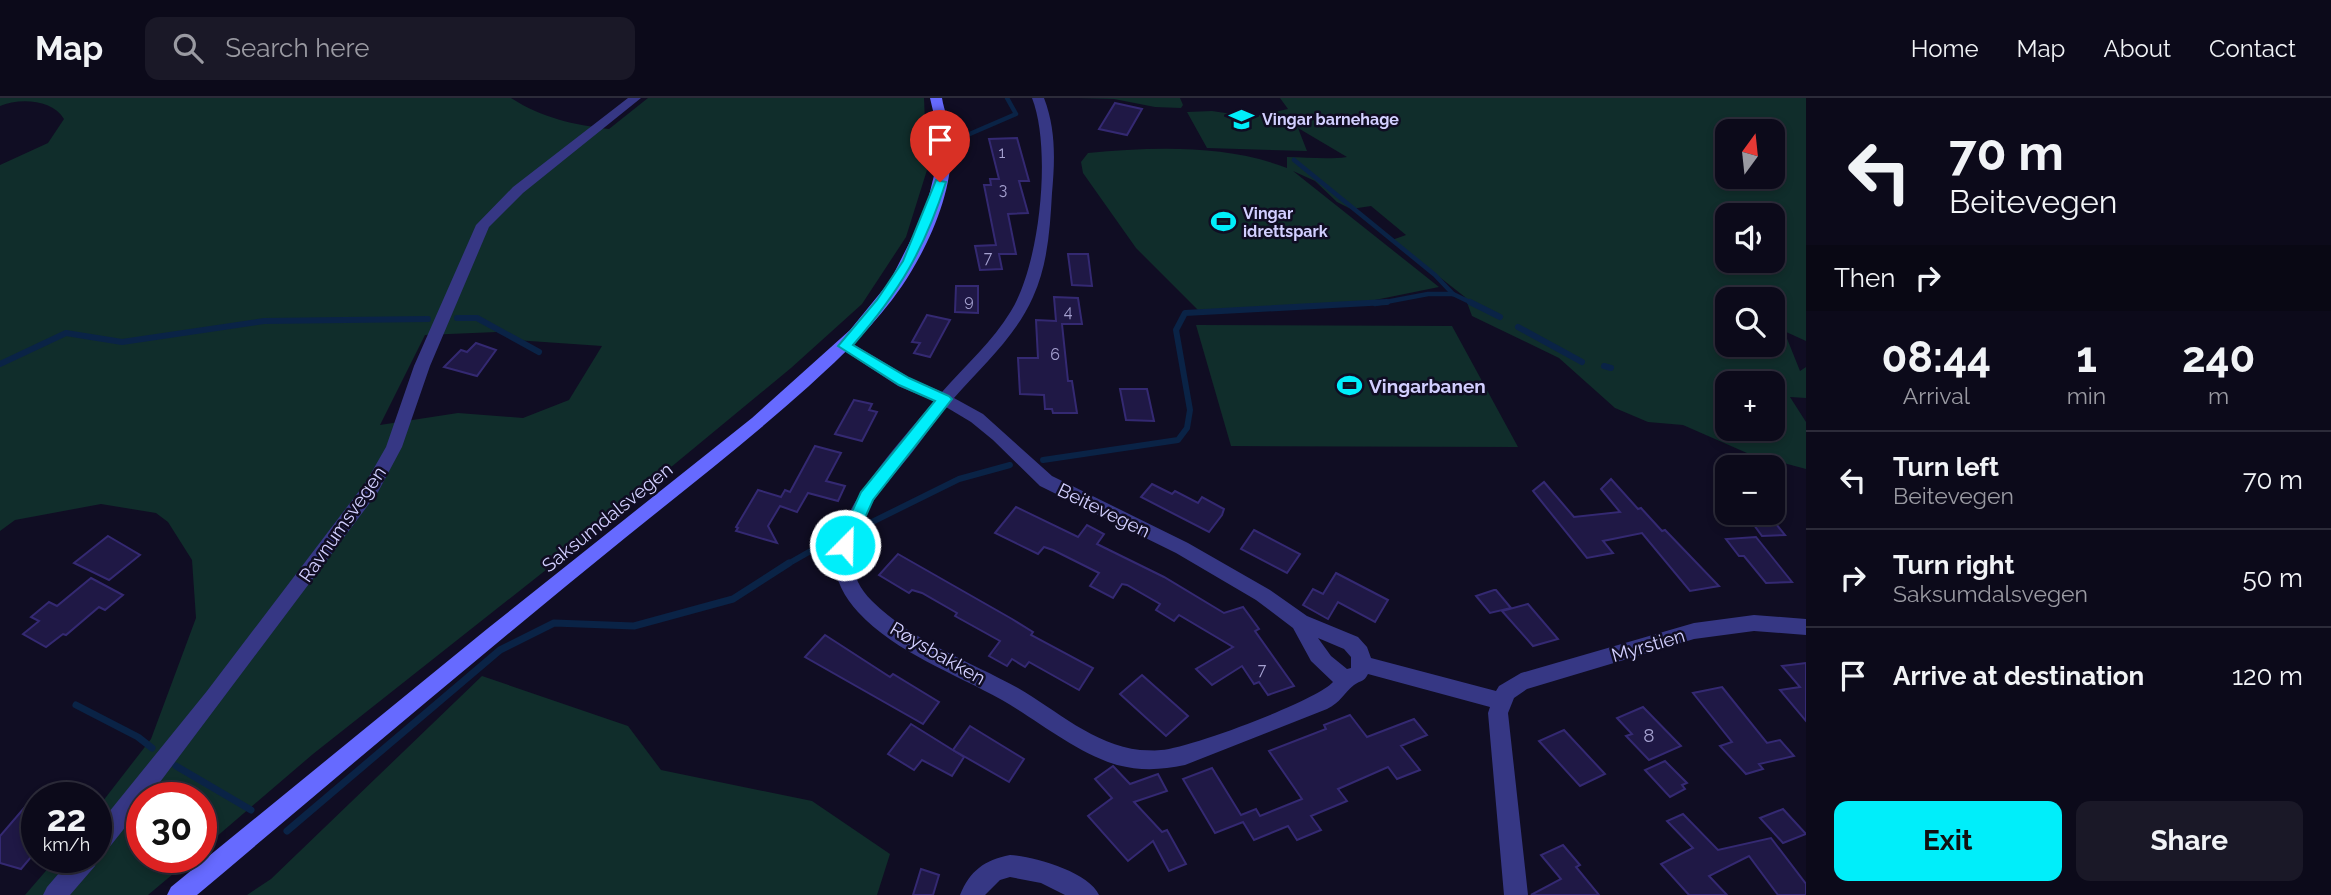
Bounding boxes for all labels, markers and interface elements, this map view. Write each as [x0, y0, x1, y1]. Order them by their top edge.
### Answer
search box [145, 17, 635, 80]
text: Map [35, 29, 103, 68]
icon: search [169, 29, 207, 67]
text: Search here [225, 33, 370, 63]
text: Home [1911, 34, 1979, 63]
text: Map [2017, 34, 2065, 63]
text: About [2103, 34, 2171, 63]
text: Contact [2209, 34, 2296, 63]
school or university icon: Vingar barnehage [1228, 105, 1256, 133]
pin [910, 110, 970, 182]
place label: Vingar barnehage [1262, 110, 1399, 129]
north arrow [1715, 119, 1785, 189]
map controls [1715, 119, 1785, 525]
icon: arrive [921, 121, 959, 159]
text: 70 m [1949, 124, 2064, 181]
icon: left [1834, 126, 1925, 217]
house number: 1 [999, 143, 1006, 162]
house number: 3 [999, 180, 1007, 199]
text: Beitevegen [1949, 183, 2117, 220]
button: sound [1715, 203, 1785, 273]
place label: Vingar idrettspark [1243, 204, 1328, 241]
sports icon: Vingar idrettspark [1209, 208, 1237, 236]
house number: 7 [984, 248, 993, 267]
icon: right [1909, 259, 1947, 297]
text: Then [1834, 263, 1895, 293]
button: search [1715, 287, 1785, 357]
house number: 9 [964, 291, 974, 310]
house number: 4 [1064, 302, 1073, 321]
text: 08:44 [1882, 333, 1991, 382]
text: 1 [2076, 333, 2097, 382]
text: 240 [2182, 333, 2255, 382]
house number: 6 [1050, 345, 1060, 364]
button: + [1715, 371, 1785, 441]
sports icon: Vingarbanen [1335, 372, 1363, 400]
place label: Vingarbanen [1369, 375, 1486, 397]
text: Arrival [1903, 382, 1970, 409]
text: min [2067, 382, 2106, 409]
text: m [2208, 382, 2229, 409]
text: Turn left [1893, 452, 1999, 482]
button: − [1715, 455, 1785, 525]
street label: Saksumdalsvegen [537, 458, 677, 576]
icon: left [1834, 461, 1872, 499]
street label: Ravnumsvegen [294, 462, 390, 586]
text: 70 m [2243, 465, 2303, 495]
street label: Beitevegen [1054, 478, 1154, 542]
text: Beitevegen [1893, 482, 2014, 509]
position arrow [808, 508, 882, 582]
text: Turn right [1893, 550, 2014, 580]
icon: right [1834, 559, 1872, 597]
text: 50 m [2242, 563, 2303, 593]
text: Saksumdalsvegen [1893, 580, 2088, 607]
street label: Røysbakken [887, 617, 989, 689]
street label: Myrstien [1609, 624, 1687, 666]
icon: arrive [1834, 657, 1872, 695]
house number: 7 [1258, 660, 1267, 679]
text: Arrive at destination [1893, 661, 2144, 691]
text: 120 m [2232, 661, 2303, 691]
house number: 8 [1643, 724, 1655, 746]
speed limit sign: 30 [126, 782, 217, 873]
text: 22 [47, 798, 86, 839]
button: Exit [1834, 801, 2062, 881]
button: Share [2076, 801, 2303, 881]
text: km/h [43, 834, 90, 855]

